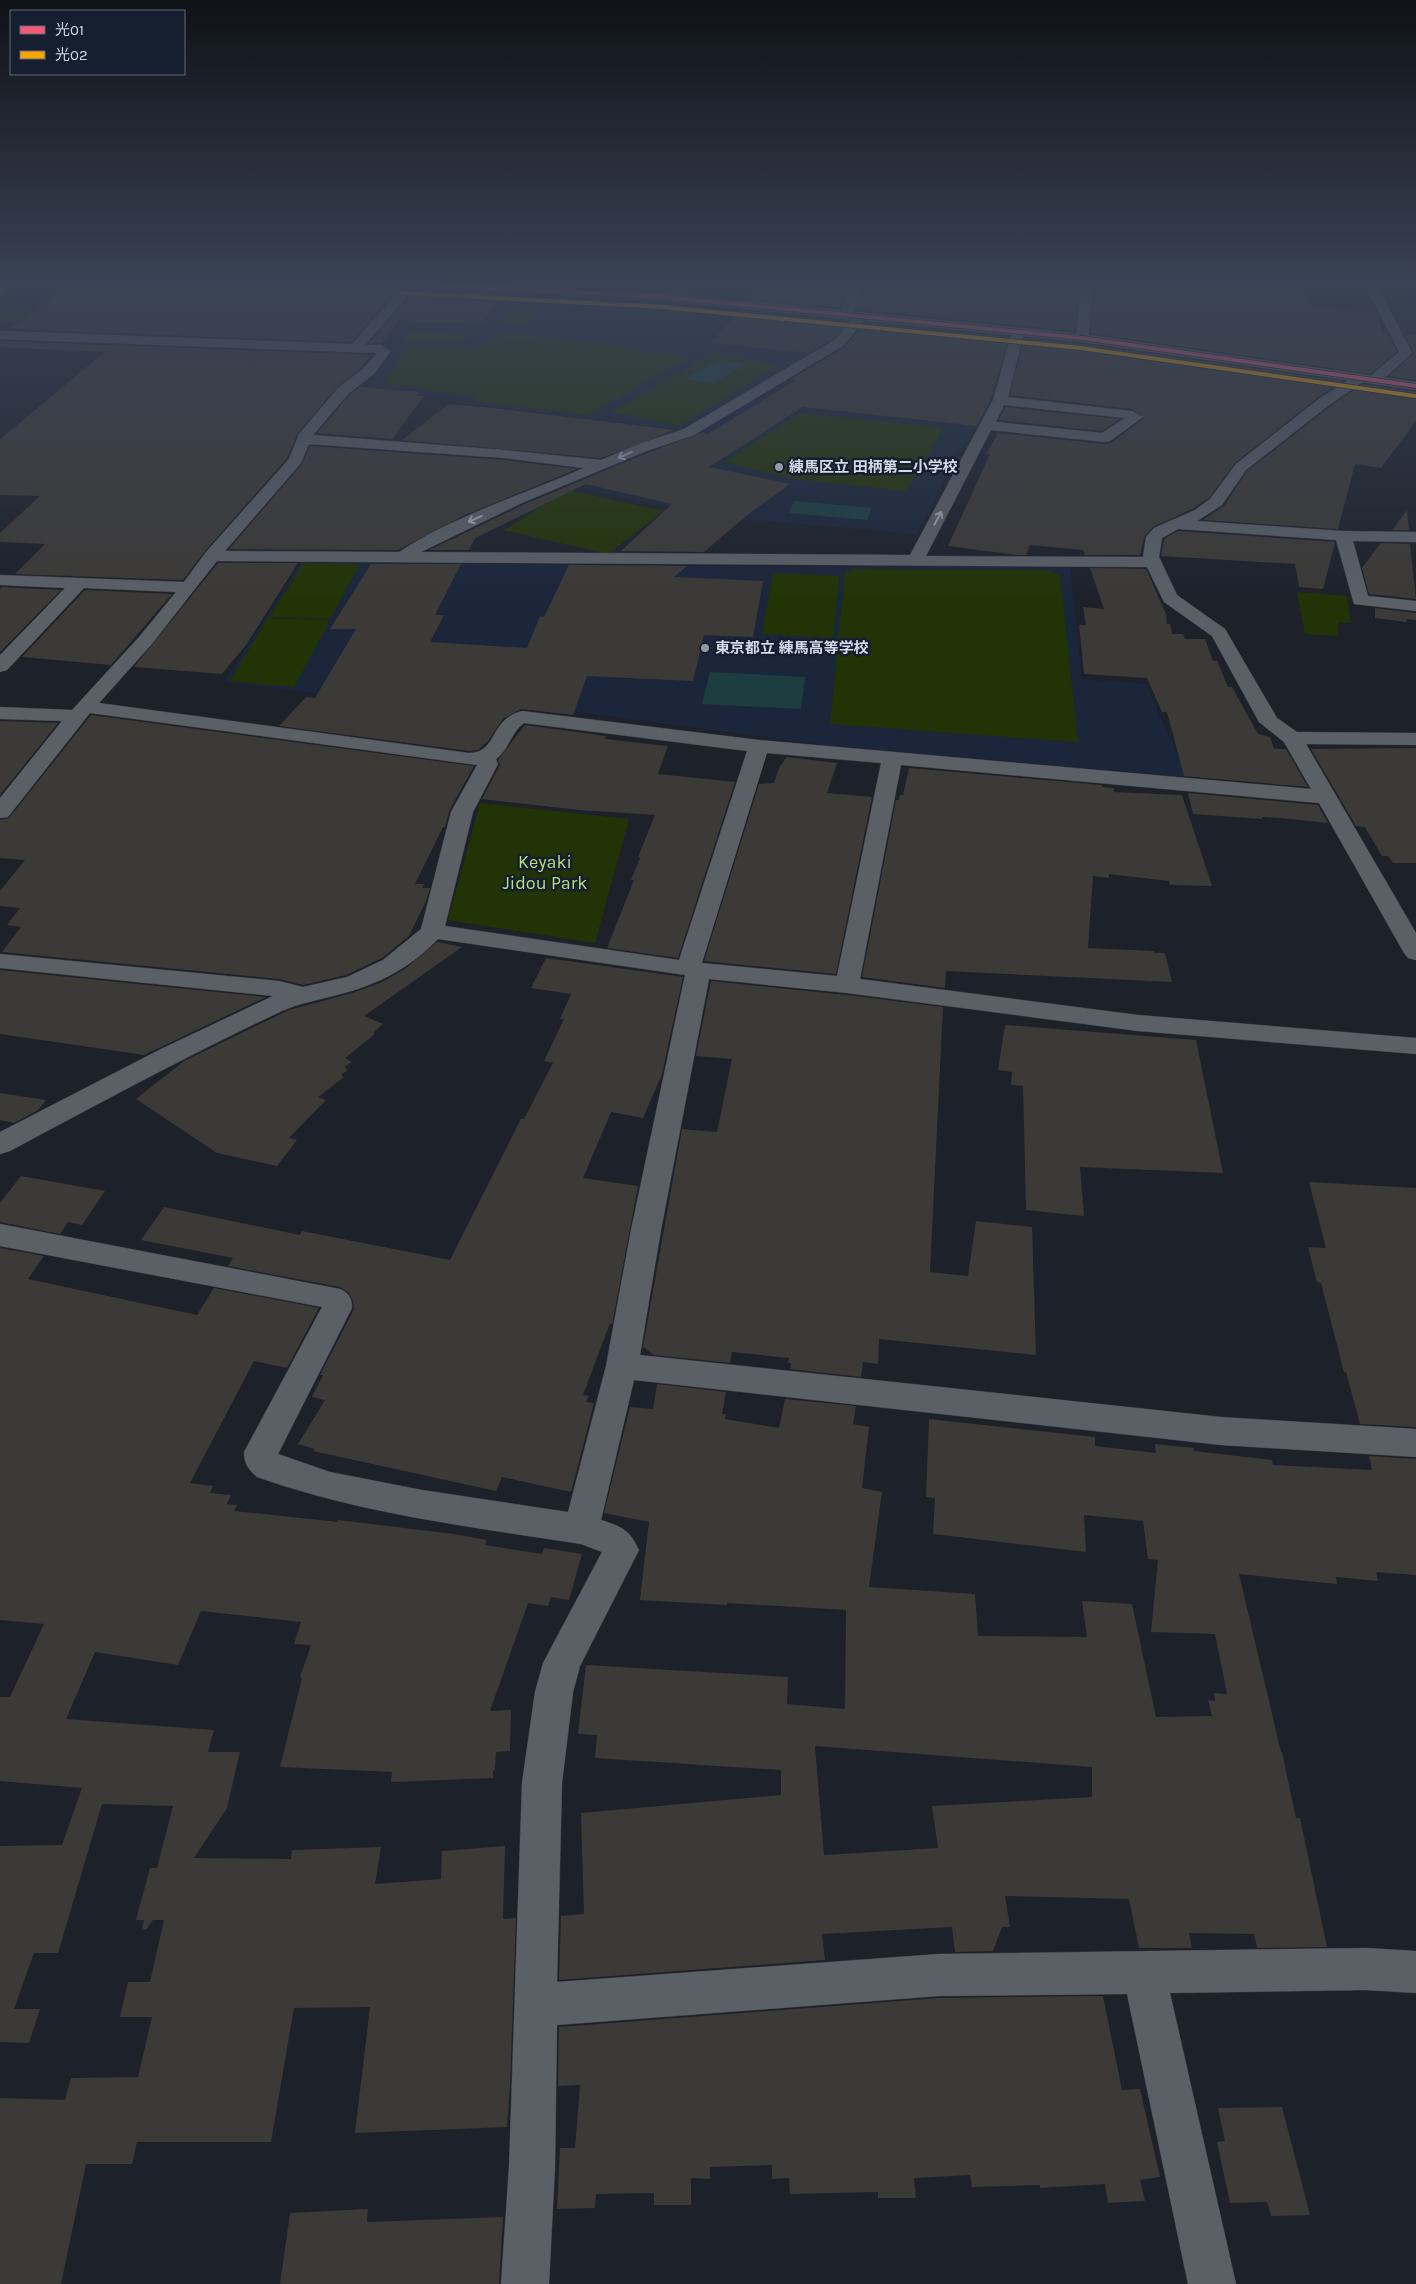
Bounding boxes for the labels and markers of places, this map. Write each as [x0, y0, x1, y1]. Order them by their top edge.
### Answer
place label: 練馬区立 田柄第二小学校 [789, 458, 958, 476]
marker: 練馬区立 田柄第二小学校 [773, 461, 785, 473]
place label: 東京都立 練馬高等学校 [715, 639, 869, 657]
marker: 東京都立 練馬高等学校 [699, 642, 711, 654]

